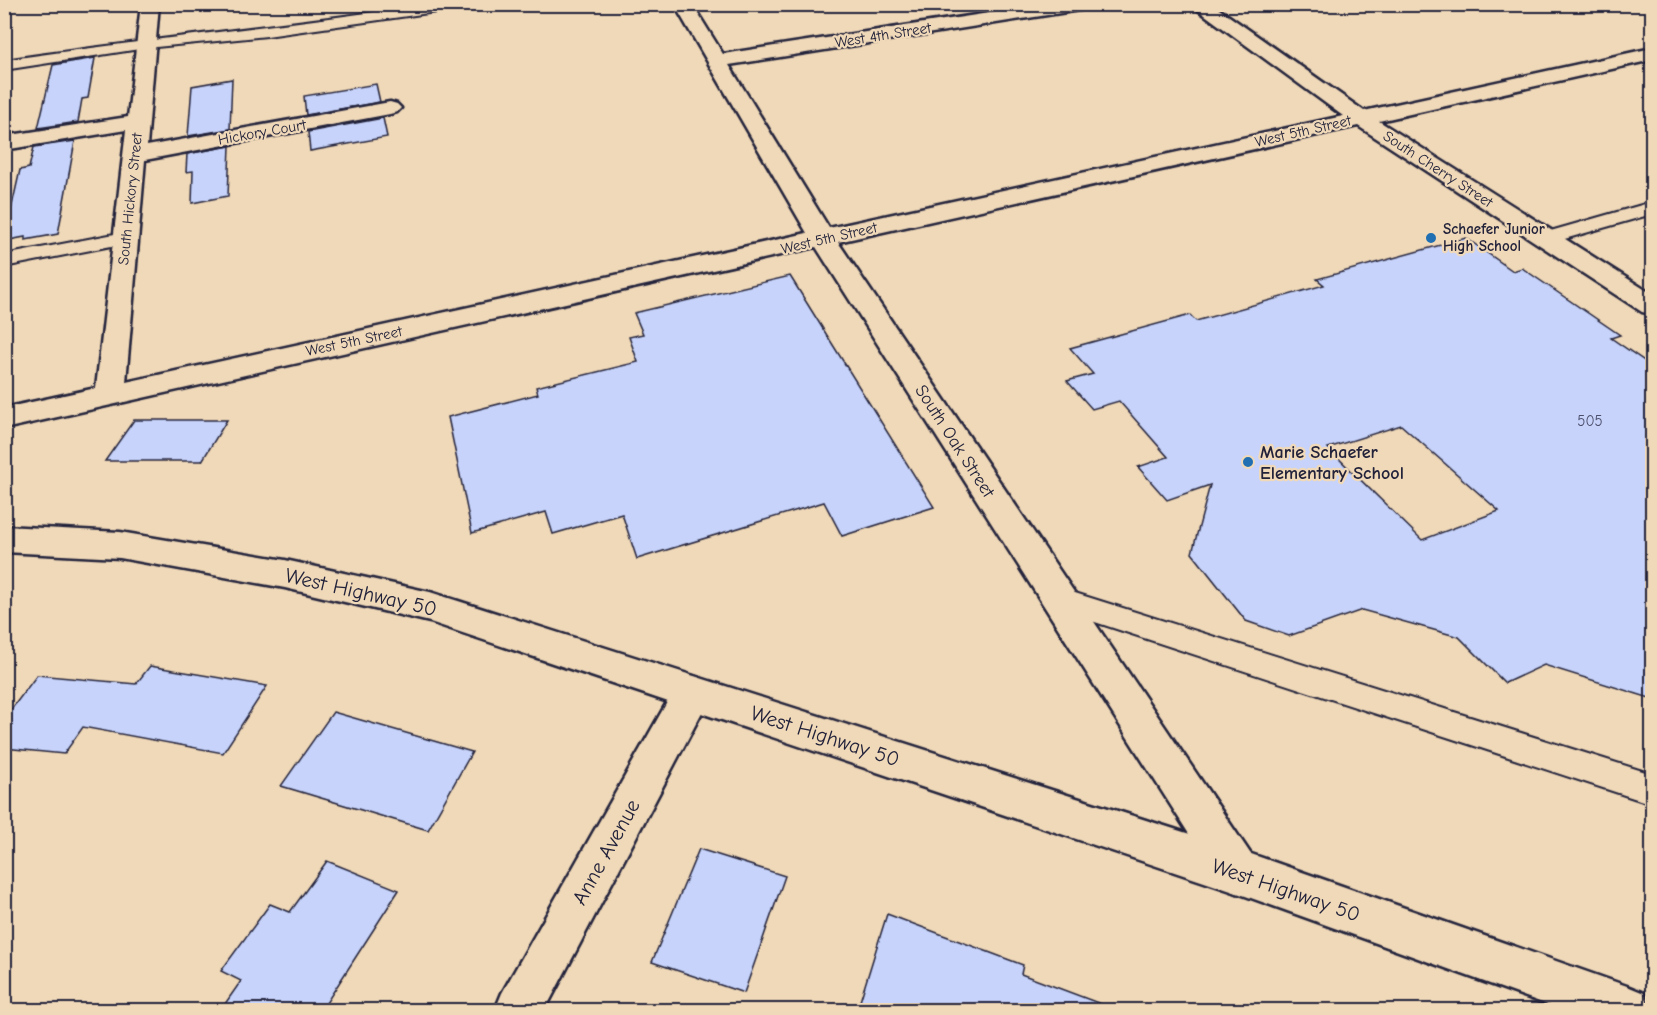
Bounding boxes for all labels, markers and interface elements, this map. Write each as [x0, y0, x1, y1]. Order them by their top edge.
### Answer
street label: West 4th Street [834, 18, 933, 51]
street label: West 5th Street [1253, 111, 1353, 151]
street label: Hickory Court [217, 115, 308, 149]
street label: South Cherry Street [1380, 127, 1497, 212]
street label: South Hickory Street [114, 131, 146, 266]
street label: West 5th Street [779, 218, 879, 258]
place label: Schaefer Junior High School [1443, 220, 1545, 255]
marker: Schaefer Junior High School [1424, 231, 1438, 245]
street label: West 5th Street [304, 322, 405, 360]
street label: South Oak Street [910, 381, 999, 502]
house number: 505 [1577, 412, 1603, 430]
place label: Marie Schaefer Elementary School [1260, 442, 1404, 484]
marker: Marie Schaefer Elementary School [1241, 455, 1255, 469]
street label: West Highway 50 [283, 563, 439, 621]
street label: West Highway 50 [748, 701, 902, 771]
street label: Anne Avenue [567, 795, 645, 909]
street label: West Highway 50 [1209, 853, 1363, 927]

